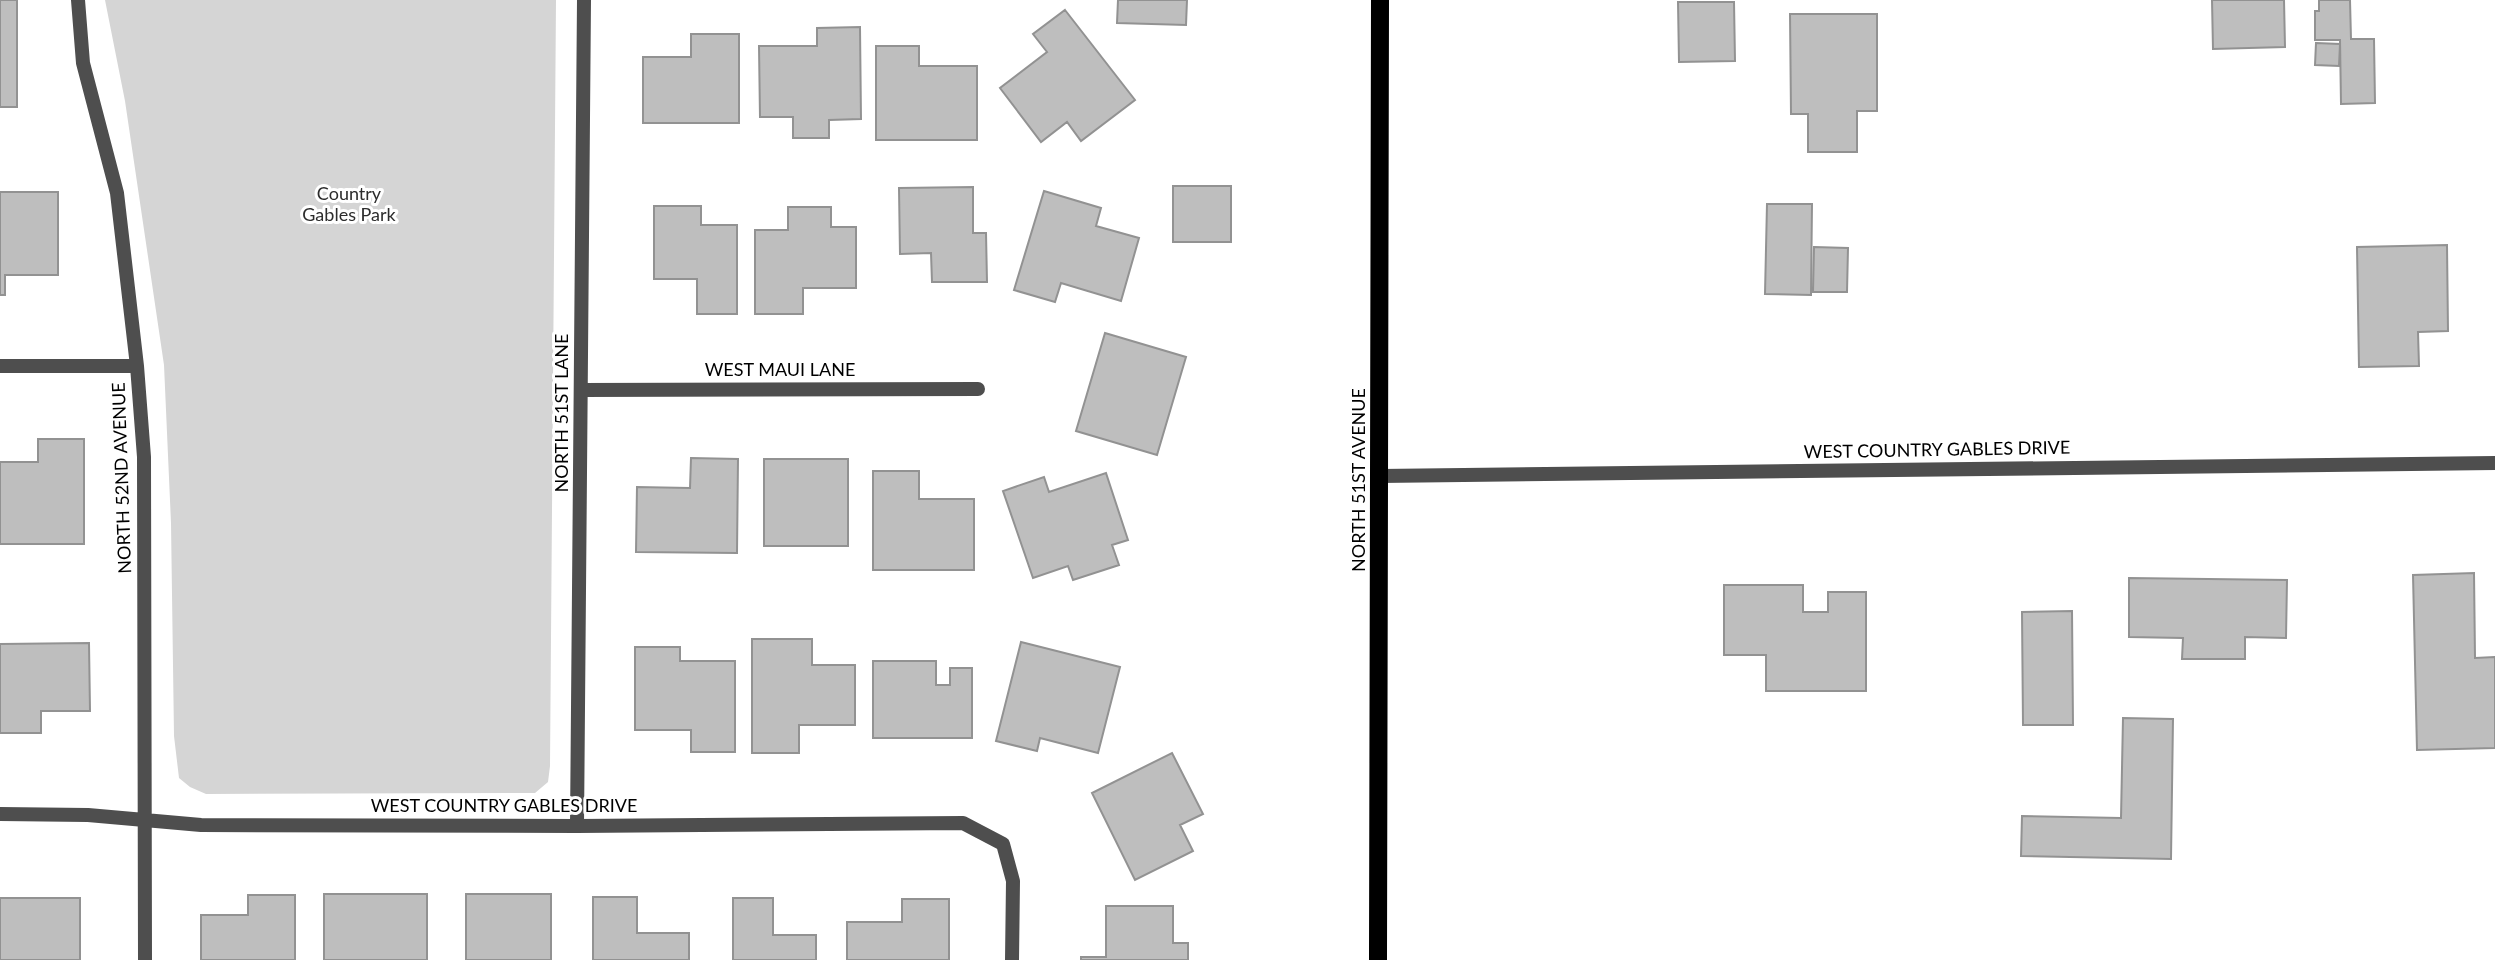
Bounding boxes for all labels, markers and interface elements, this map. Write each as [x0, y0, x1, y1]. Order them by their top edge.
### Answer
park label: Country Gables Park [302, 182, 397, 225]
street label: NORTH 51ST LANE [550, 334, 572, 492]
street label: WEST MAUI LANE [705, 358, 855, 380]
street label: NORTH 52ND AVENUE [107, 382, 135, 574]
street label: NORTH 51ST AVENUE [1347, 388, 1369, 572]
street label: WEST COUNTRY GABLES DRIVE [1803, 436, 2070, 462]
street label: WEST COUNTRY GABLES DRIVE [371, 794, 637, 816]

